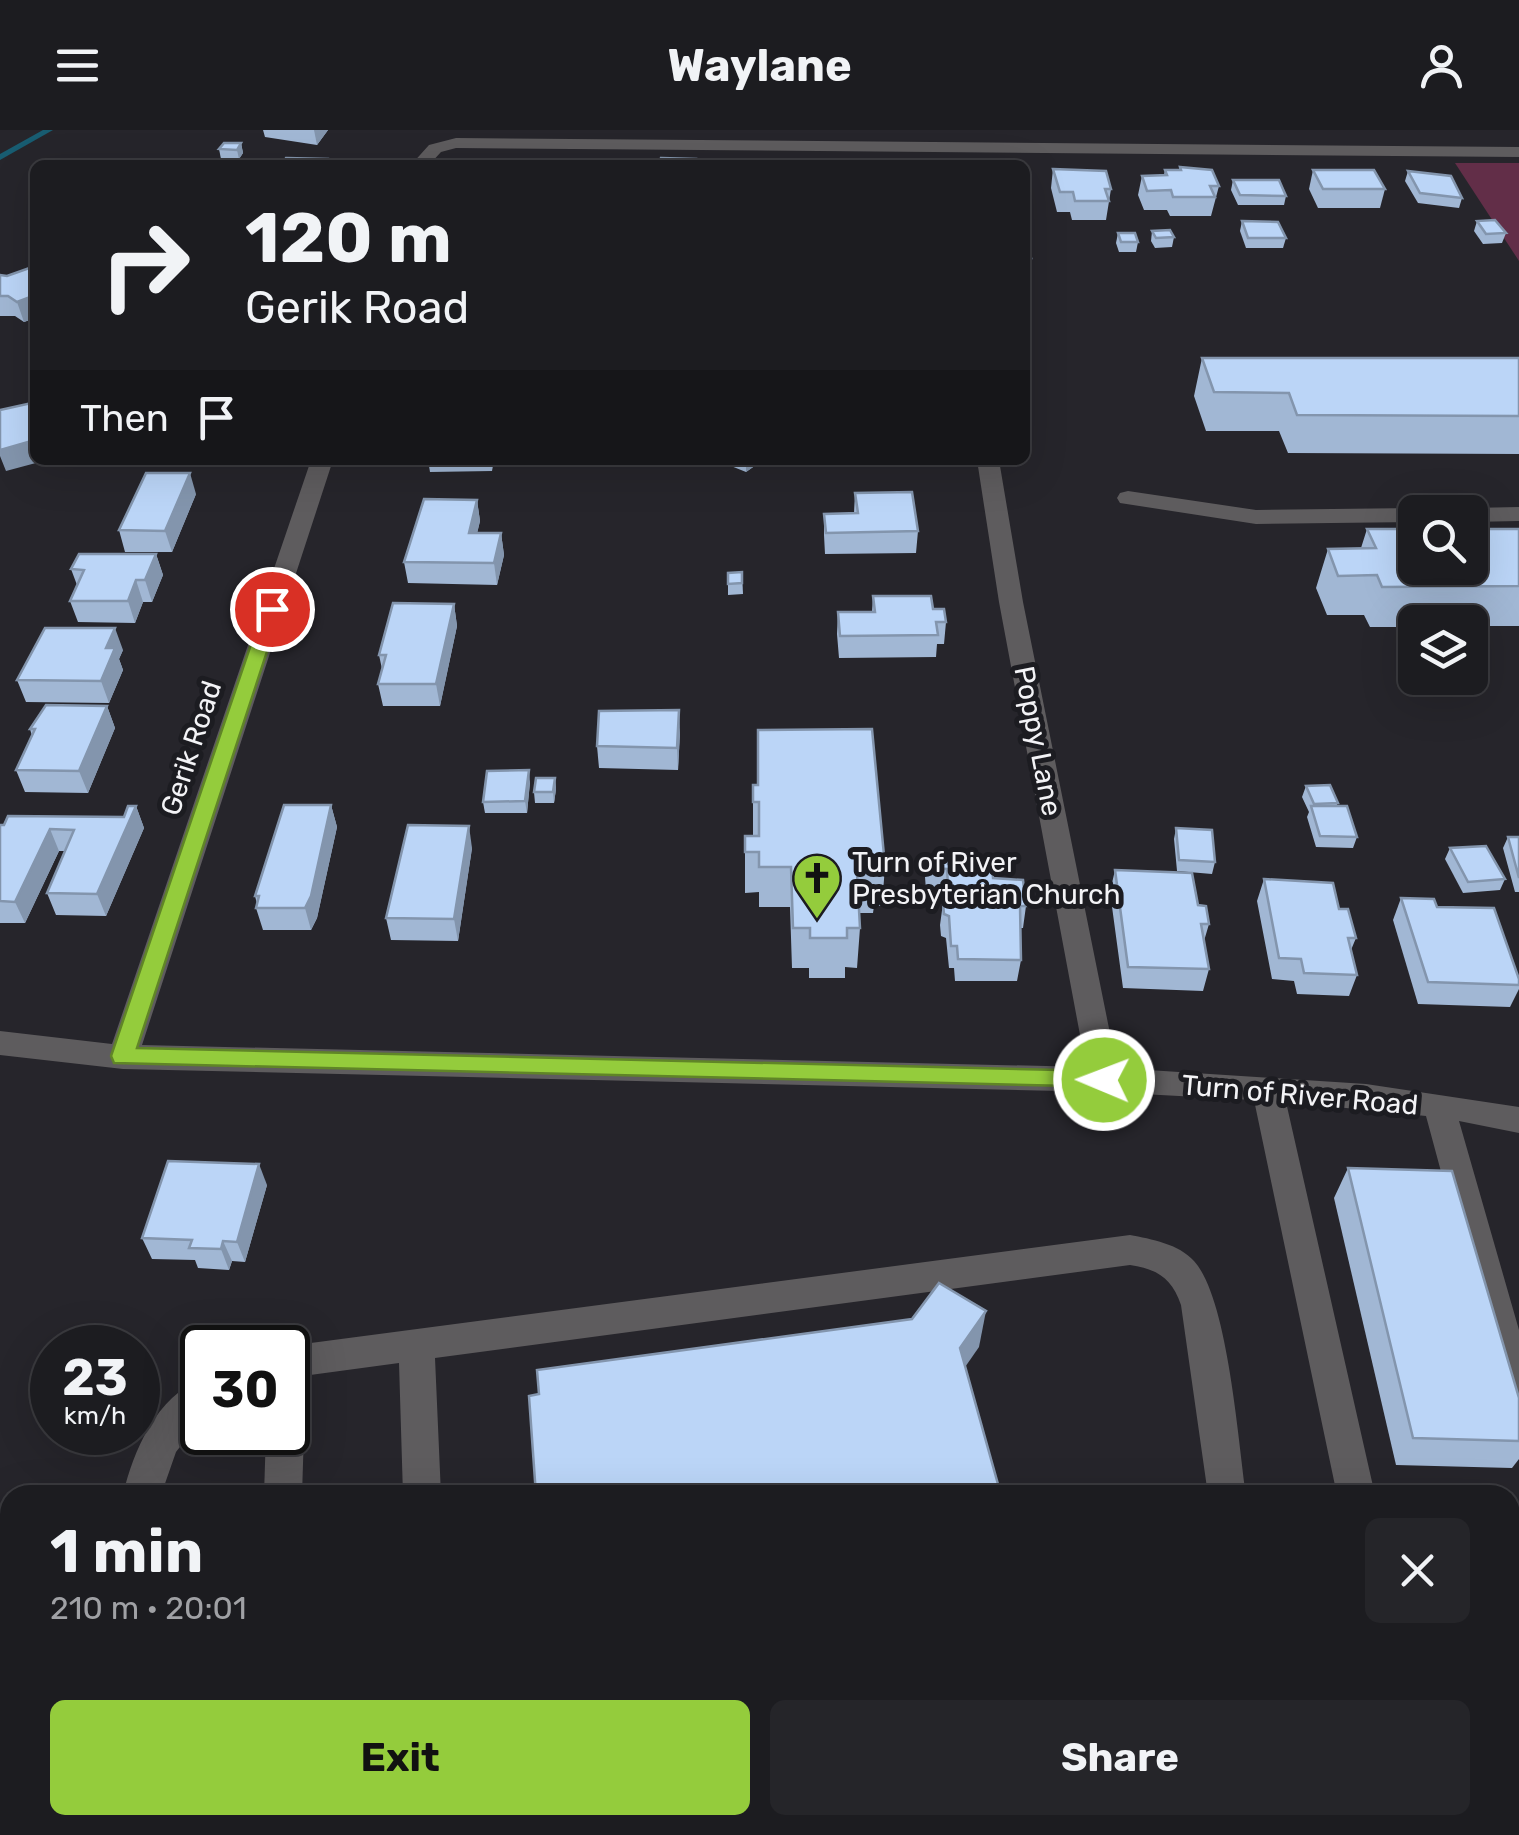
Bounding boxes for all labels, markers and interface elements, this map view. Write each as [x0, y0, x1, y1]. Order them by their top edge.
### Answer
icon: menu [50, 38, 105, 93]
icon: person [1414, 38, 1469, 93]
text: Waylane [667, 39, 852, 92]
text: 120 m [245, 197, 452, 280]
icon: right [80, 200, 210, 330]
text: Gerik Road [245, 281, 469, 334]
icon: arrive [189, 390, 244, 445]
text: Then [80, 395, 169, 441]
map controls [1398, 495, 1488, 695]
button: search [1398, 495, 1488, 585]
pin [230, 567, 315, 652]
icon: arrive [245, 582, 300, 637]
button: layers [1398, 605, 1488, 695]
street label: Poppy Lane [1007, 663, 1069, 819]
street label: Gerik Road [154, 677, 228, 819]
place label: Turn of River Presbyterian Church [852, 846, 1121, 911]
church icon: Turn of River Presbyterian Church [791, 852, 843, 920]
position arrow [1052, 1028, 1156, 1132]
street label: Turn of River Road [1180, 1068, 1420, 1122]
speed limit sign: 30 [180, 1325, 310, 1455]
text: 23 [62, 1348, 128, 1408]
text: km/h [64, 1401, 126, 1430]
text: 1 min [50, 1516, 203, 1587]
button: close [1365, 1518, 1470, 1623]
text: 210 m · 20:01 [50, 1589, 247, 1627]
button: Exit [50, 1700, 750, 1815]
button: Share [770, 1700, 1470, 1815]

